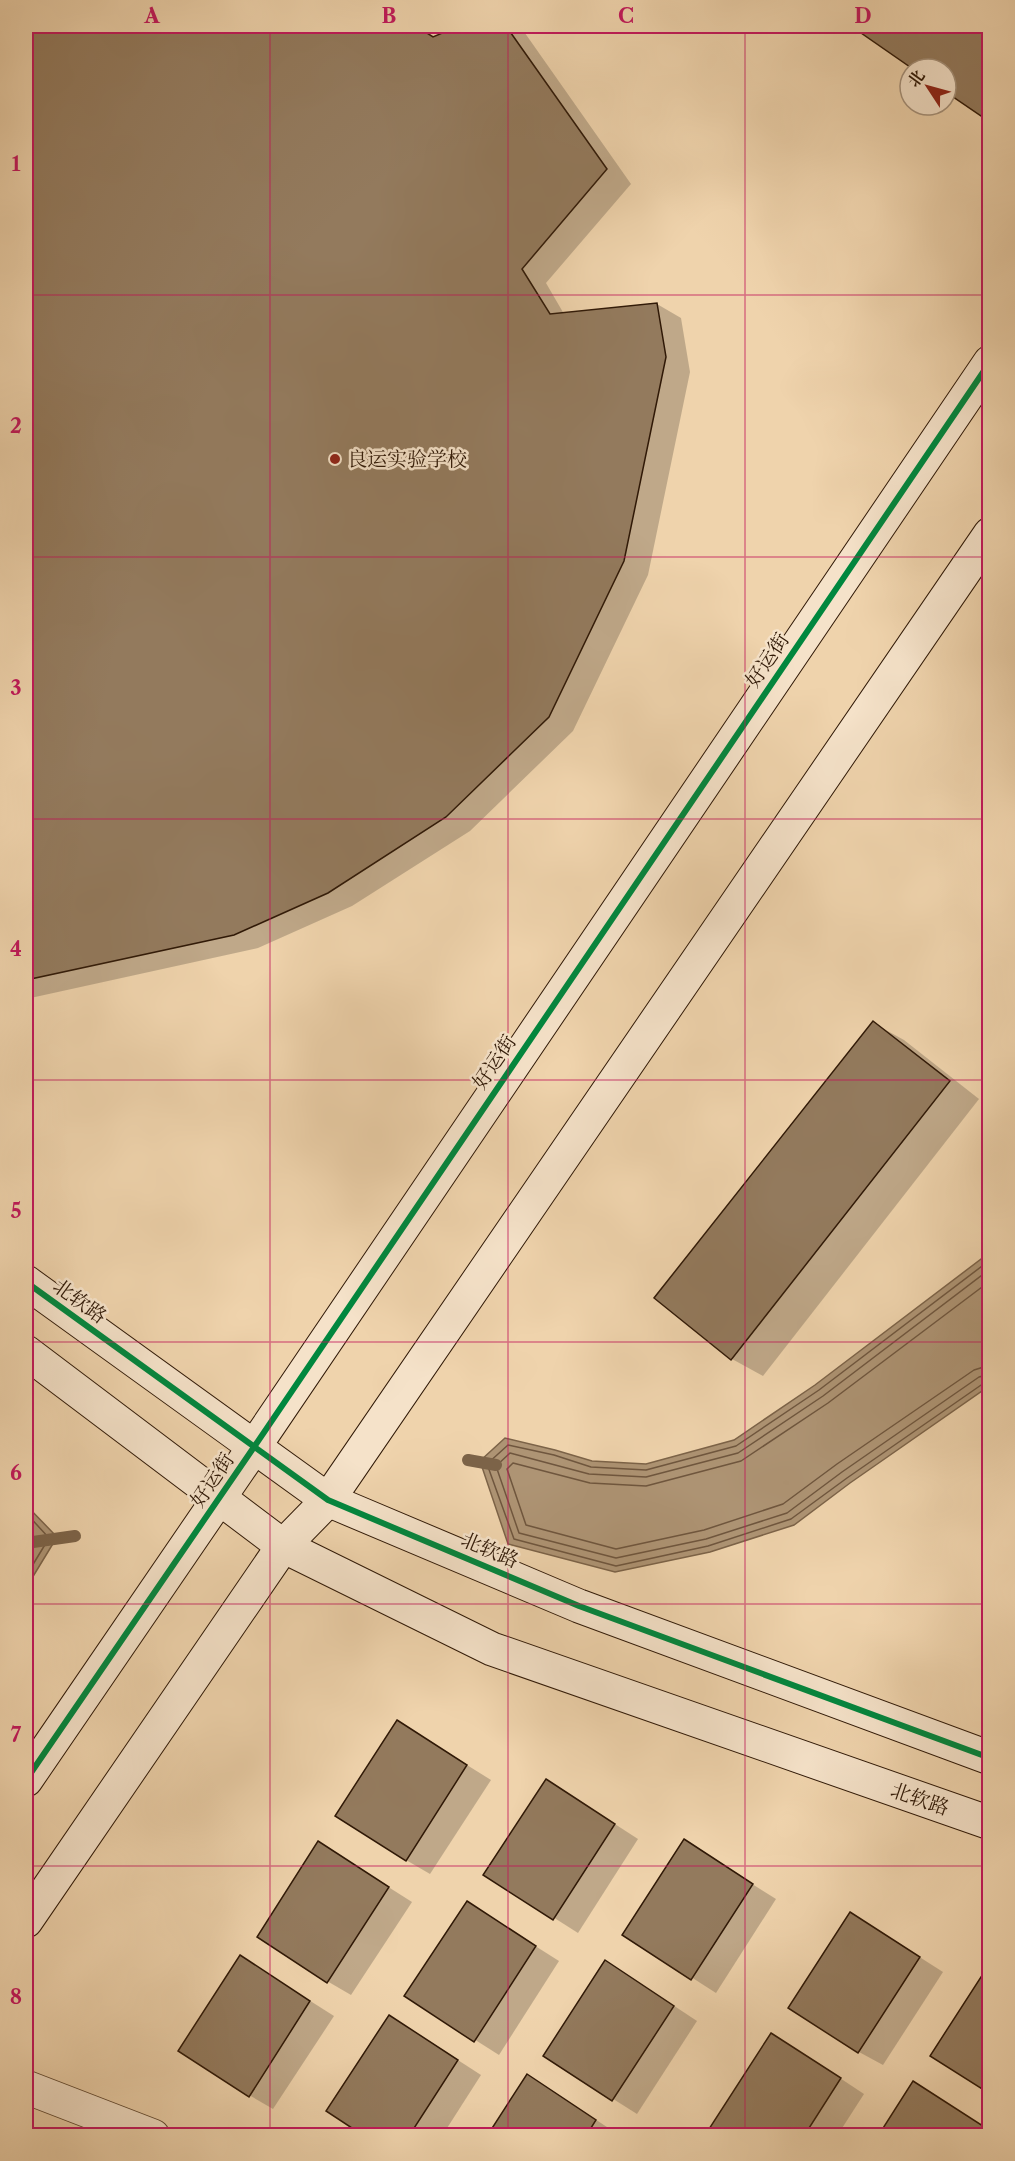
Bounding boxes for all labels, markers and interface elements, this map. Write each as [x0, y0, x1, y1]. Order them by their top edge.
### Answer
text: A [143, 4, 160, 28]
text: B [382, 4, 397, 28]
text: C [618, 4, 634, 28]
text: D [854, 4, 872, 28]
north arrow [898, 57, 958, 117]
text: 北 [903, 66, 929, 91]
text: 1 [12, 152, 21, 176]
text: 2 [10, 414, 22, 438]
place label: 良运实验学校 [347, 447, 467, 471]
marker: 良运实验学校 [328, 452, 342, 466]
street label: 好运街 [740, 628, 794, 692]
text: 3 [10, 676, 22, 700]
text: 4 [10, 937, 22, 961]
street label: 好运街 [467, 1030, 521, 1094]
text: 5 [10, 1199, 22, 1223]
street label: 北软路 [49, 1274, 111, 1328]
street label: 好运街 [185, 1448, 239, 1512]
text: 6 [10, 1461, 22, 1485]
street label: 北软路 [458, 1527, 522, 1573]
text: 7 [11, 1723, 22, 1747]
street label: 北软路 [888, 1778, 952, 1820]
text: 8 [10, 1985, 22, 2009]

